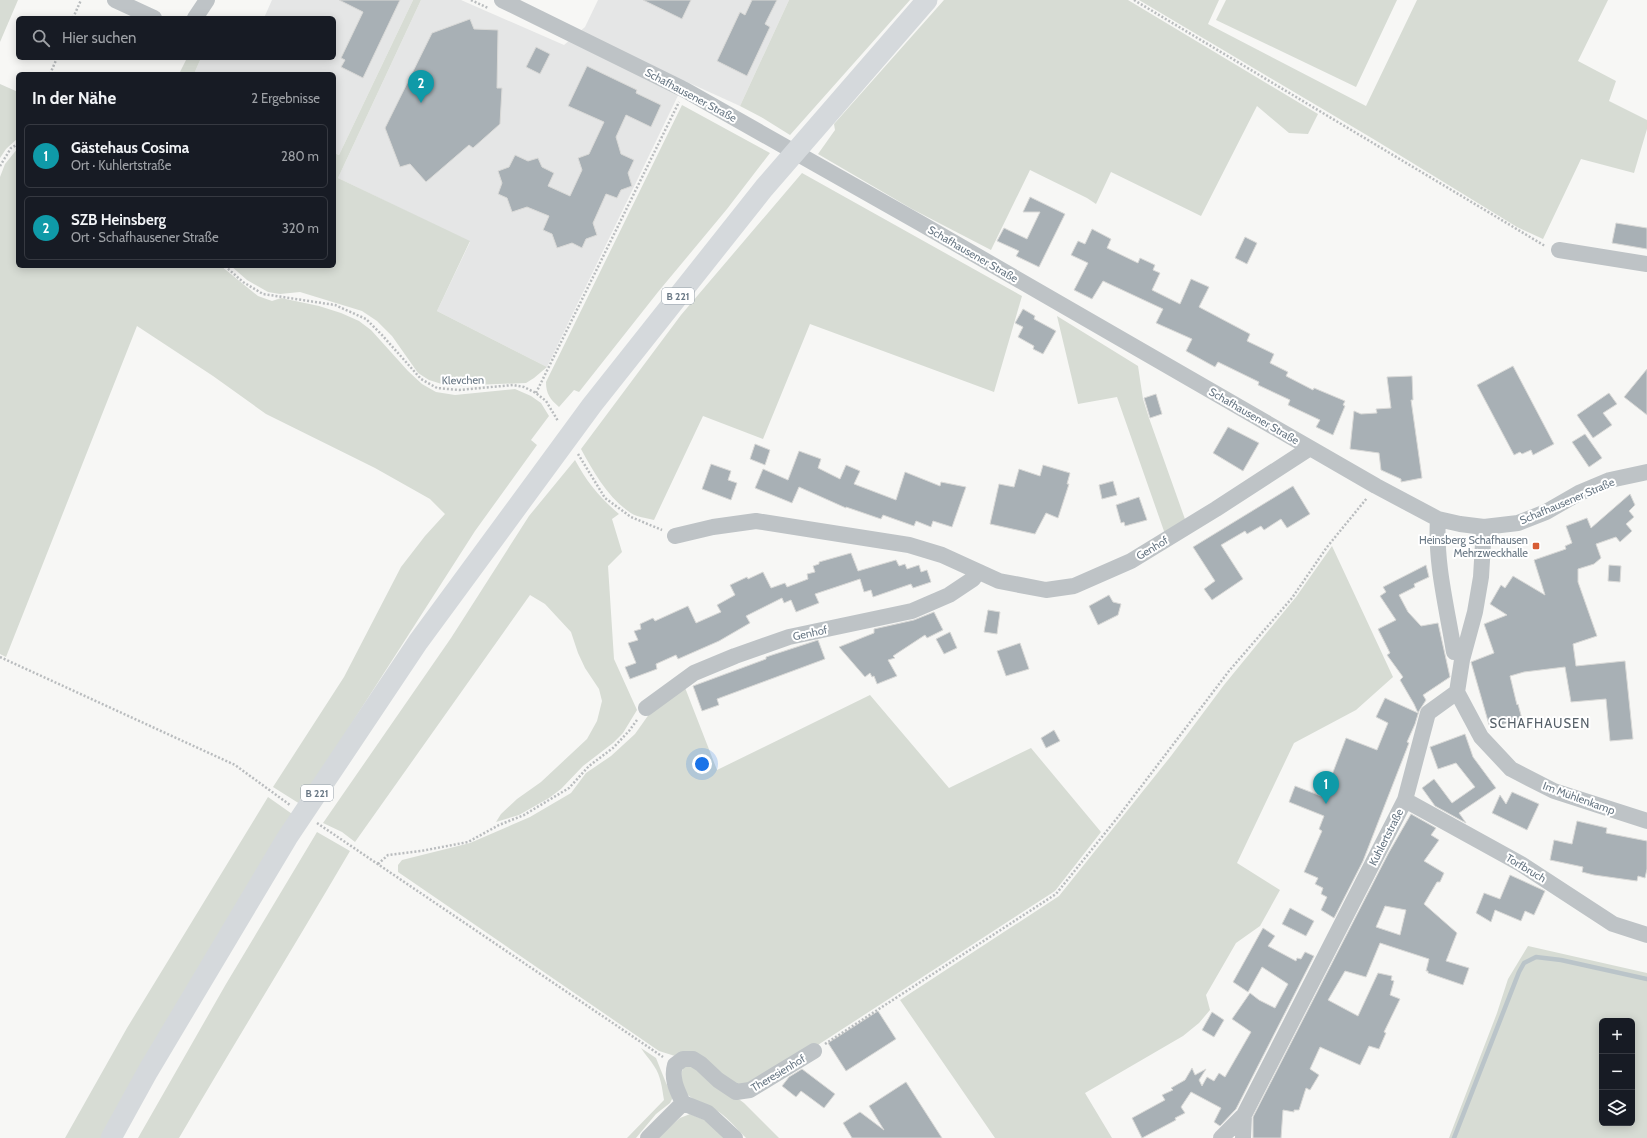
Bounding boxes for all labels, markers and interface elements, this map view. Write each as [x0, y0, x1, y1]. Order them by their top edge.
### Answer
search box [16, 16, 336, 60]
icon: search [30, 27, 52, 49]
text: Hier suchen [62, 29, 137, 47]
street label: Schafhausener Straße [643, 65, 740, 125]
pin: 2 [408, 70, 434, 103]
text: In der Nähe [32, 88, 116, 108]
text: 2 Ergebnisse [251, 90, 320, 106]
text: Gästehaus Cosima [71, 139, 189, 157]
text: 1 [44, 148, 48, 164]
text: 280 m [281, 148, 319, 164]
text: Ort · Kuhlertstraße [71, 157, 172, 173]
text: SZB Heinsberg [71, 211, 166, 229]
text: 2 [43, 220, 49, 236]
text: 320 m [282, 220, 319, 236]
street label: Schafhausener Straße [925, 223, 1021, 286]
text: Ort · Schafhausener Straße [71, 229, 219, 245]
road number: B 221 [662, 288, 694, 304]
street label: Klevchen [442, 373, 484, 387]
street label: Schafhausener Straße [1206, 385, 1302, 448]
street label: Schafhausener Straße [1517, 475, 1617, 527]
street label: Genhof [1134, 533, 1171, 563]
place label: Heinsberg Schafhausen Mehrzweckhalle [1419, 533, 1528, 560]
marker: Heinsberg Schafhausen Mehrzweckhalle [1531, 541, 1541, 551]
street label: Genhof [792, 622, 829, 643]
district label: SCHAFHAUSEN [1490, 715, 1590, 731]
your location [692, 754, 712, 774]
pin: 1 [1313, 771, 1339, 804]
street label: Im Mühlenkamp [1541, 778, 1617, 818]
road number: B 221 [301, 785, 333, 801]
street label: Kuhlertstraße [1366, 806, 1406, 868]
street label: Torfbruch [1503, 851, 1549, 885]
map controls [1599, 1018, 1635, 1126]
button: + [1599, 1018, 1635, 1054]
street label: Theresienhof [748, 1051, 808, 1095]
button: − [1599, 1054, 1635, 1090]
button: layers [1599, 1090, 1635, 1126]

